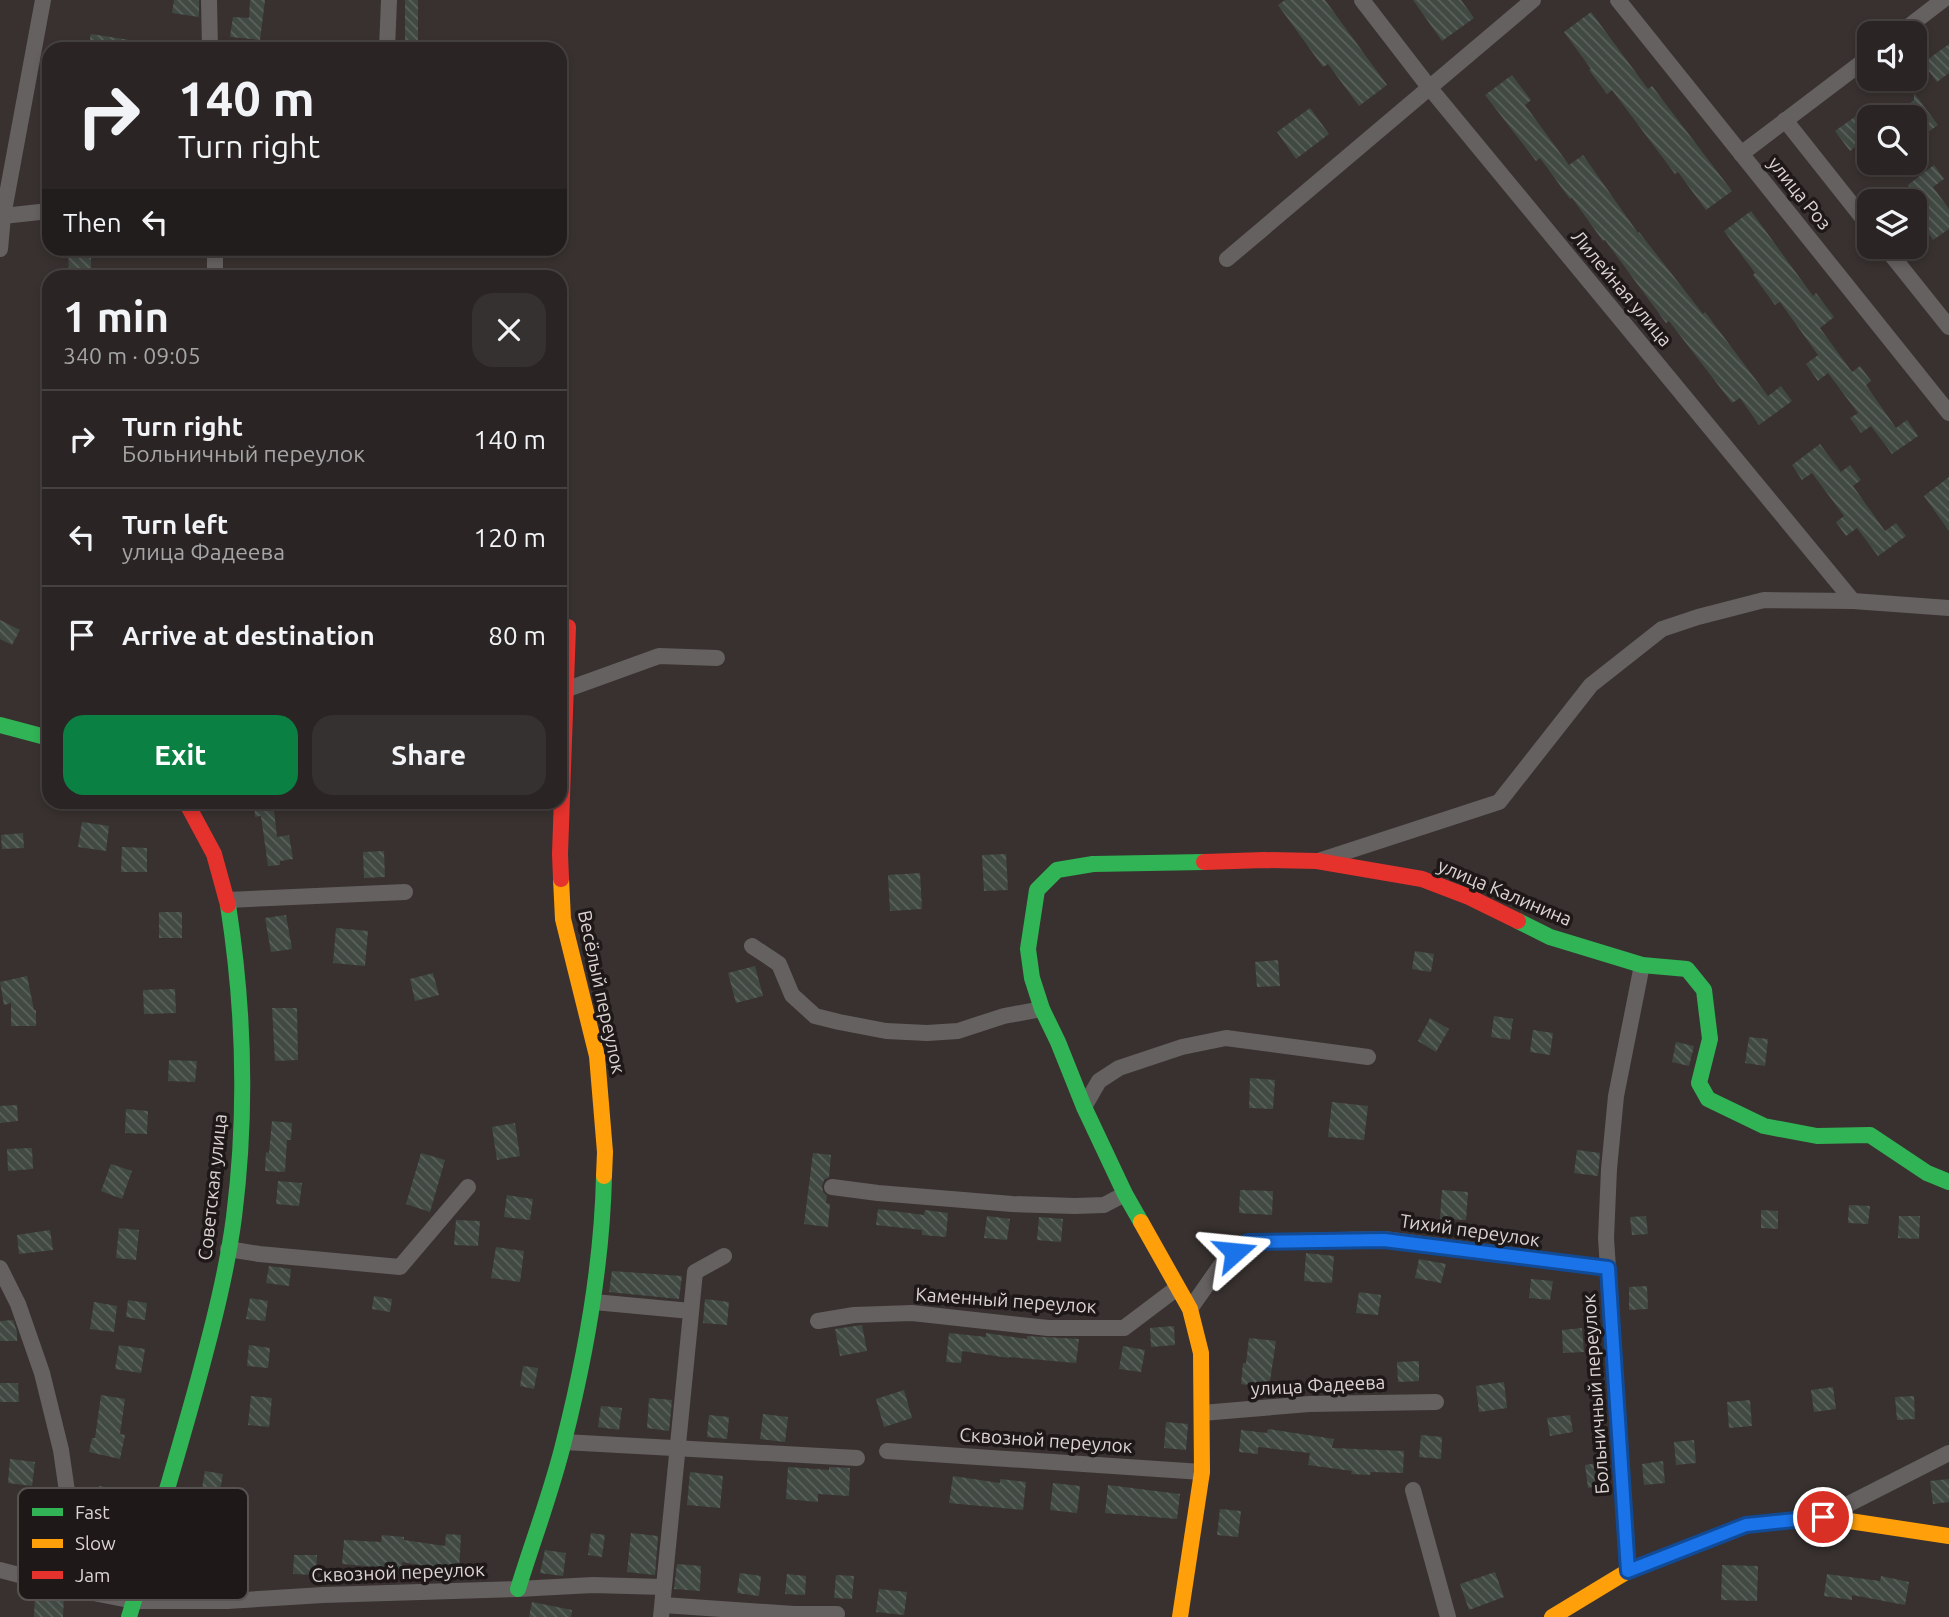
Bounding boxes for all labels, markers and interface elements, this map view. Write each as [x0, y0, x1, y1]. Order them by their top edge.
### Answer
map controls [1857, 21, 1927, 259]
button: sound [1857, 21, 1927, 91]
icon: right [63, 70, 154, 161]
text: 140 m [178, 70, 315, 125]
button: search [1857, 105, 1927, 175]
text: Turn right [178, 128, 320, 164]
street label: улица Роз [1764, 152, 1836, 234]
button: layers [1857, 189, 1927, 259]
icon: left [136, 203, 174, 241]
text: Then [63, 208, 122, 237]
street label: Лилейная улица [1567, 226, 1677, 350]
text: 1 min [63, 293, 169, 340]
button: close [472, 293, 546, 367]
text: 340 m · 09:05 [63, 343, 201, 368]
text: Turn right [122, 412, 243, 441]
icon: right [63, 420, 101, 458]
text: 140 m [474, 425, 546, 454]
text: Больничный переулок [122, 441, 365, 466]
text: Turn left [122, 510, 228, 539]
icon: left [63, 518, 101, 556]
text: 120 m [474, 523, 546, 552]
text: улица Фадеева [122, 539, 285, 564]
icon: arrive [63, 616, 101, 654]
text: Arrive at destination [122, 621, 375, 650]
text: 80 m [488, 621, 546, 650]
button: Exit [63, 715, 298, 795]
button: Share [312, 715, 546, 795]
street label: улица Калинина [1435, 854, 1575, 930]
street label: Весёлый переулок [574, 908, 630, 1076]
street label: Советская улица [193, 1113, 231, 1261]
street label: Тихий переулок [1399, 1209, 1542, 1251]
position arrow [1198, 1215, 1272, 1289]
street label: Каменный переулок [915, 1283, 1097, 1317]
street label: Больничный переулок [1577, 1293, 1613, 1495]
street label: улица Фадеева [1250, 1370, 1386, 1400]
street label: Сквозной переулок [959, 1423, 1134, 1457]
pin [1793, 1487, 1853, 1547]
legend [18, 1488, 248, 1600]
icon: arrive [1804, 1498, 1842, 1536]
text: Fast [75, 1501, 110, 1523]
text: Slow [75, 1532, 116, 1554]
street label: Сквозной переулок [311, 1558, 485, 1586]
text: Jam [75, 1564, 111, 1586]

